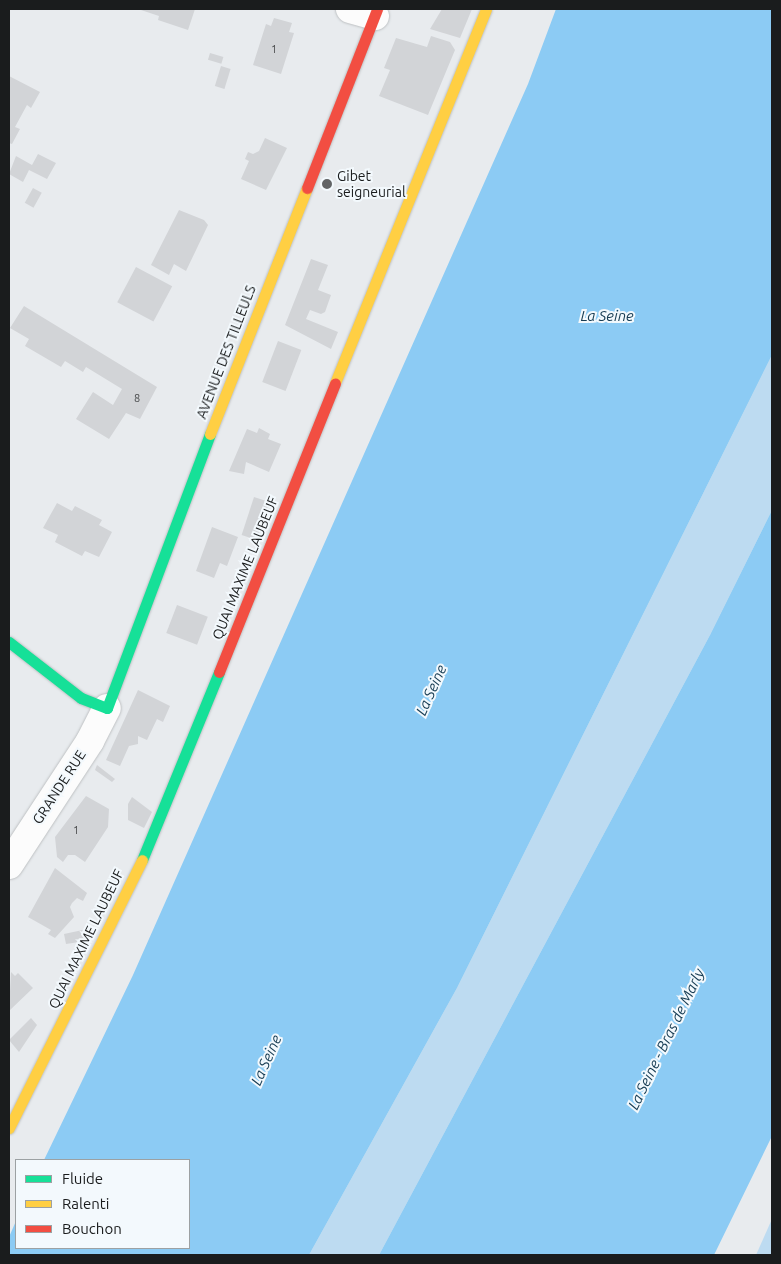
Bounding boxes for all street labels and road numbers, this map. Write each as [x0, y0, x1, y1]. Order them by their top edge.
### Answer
street label: AVENUE DES TILLEULS [193, 283, 259, 421]
street label: QUAI MAXIME LAUBEUF [209, 494, 281, 642]
street label: GRANDE RUE [29, 747, 89, 827]
street label: QUAI MAXIME LAUBEUF [45, 867, 127, 1011]

